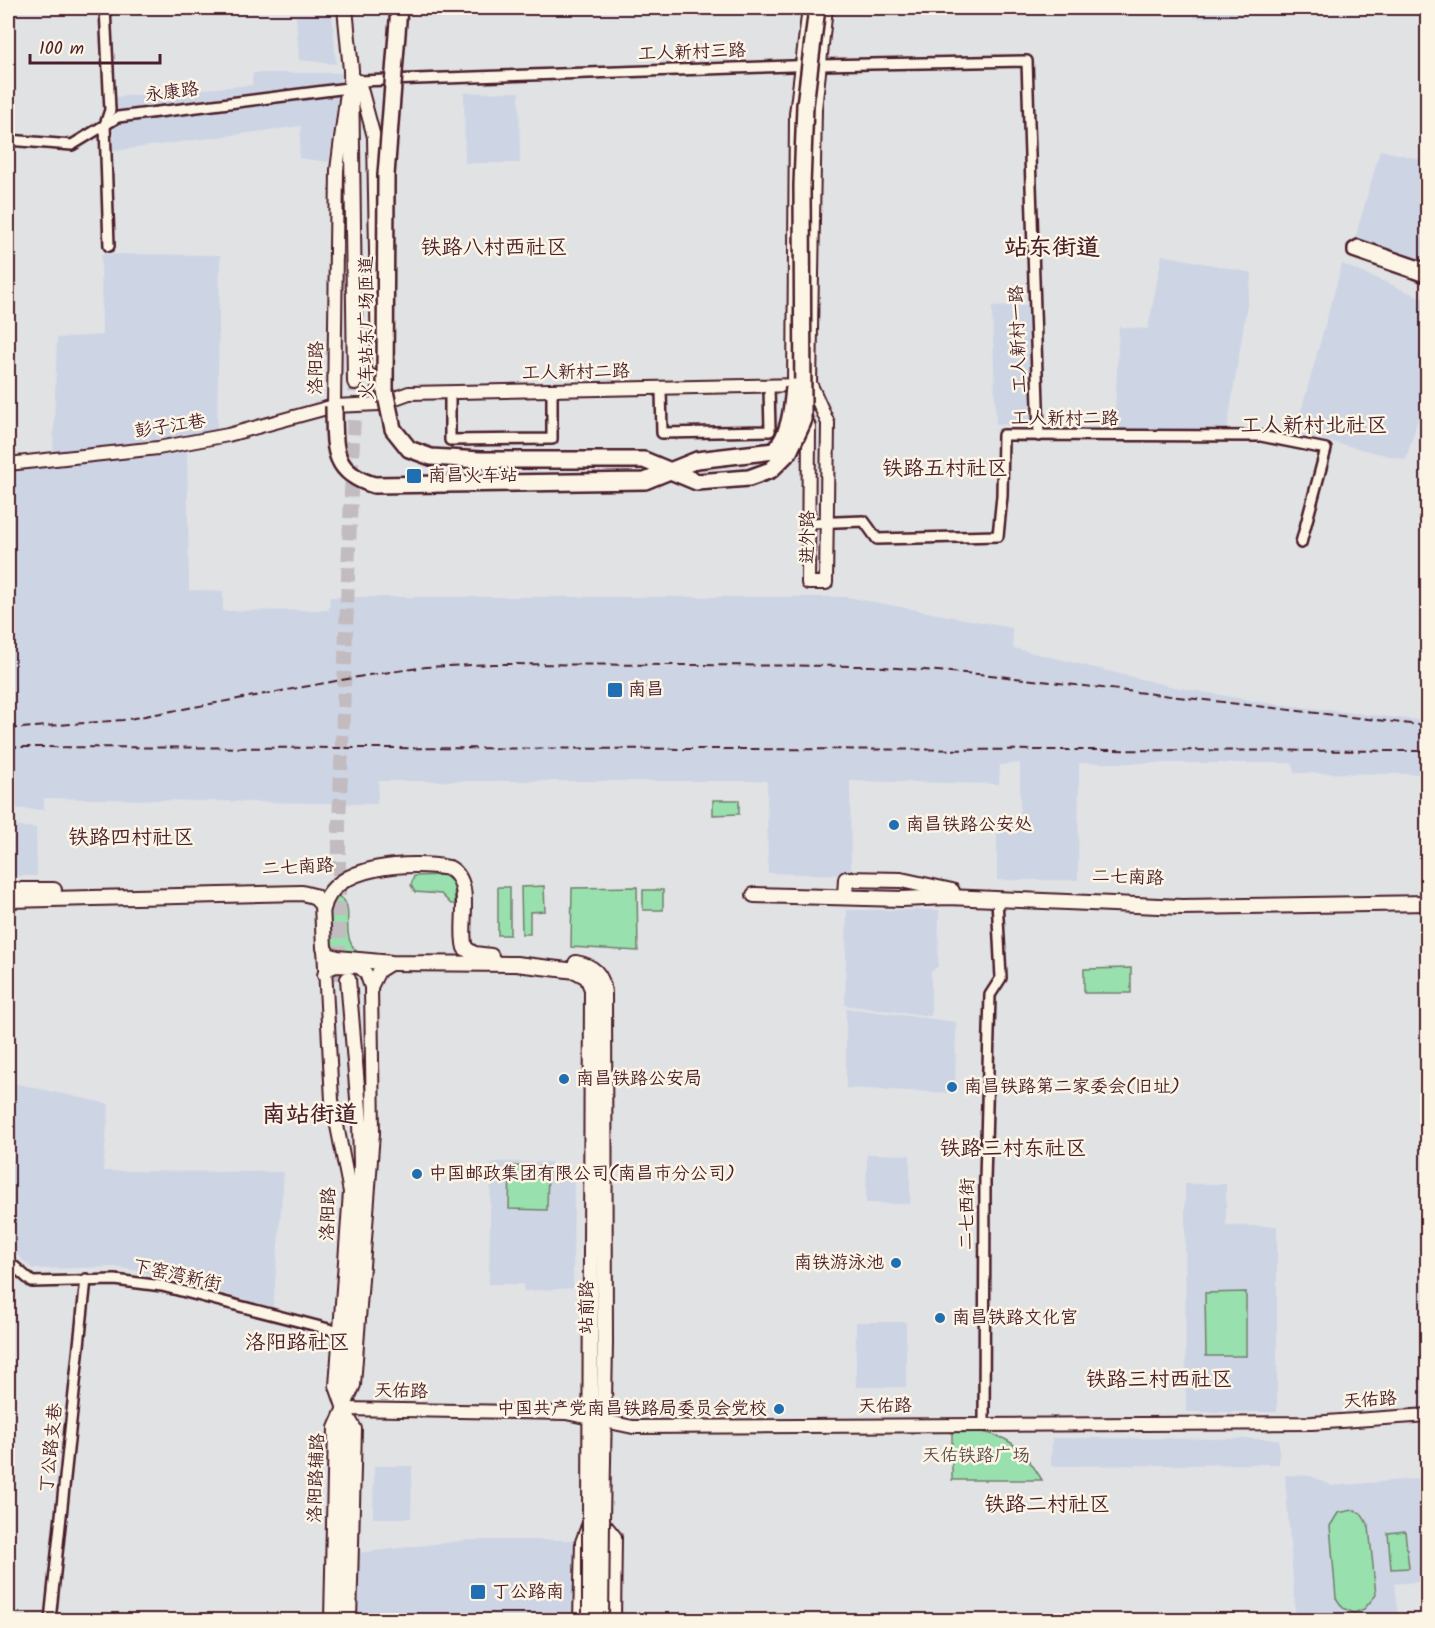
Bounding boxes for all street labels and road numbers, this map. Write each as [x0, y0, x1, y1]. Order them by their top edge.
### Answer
street label: 工人新村三路 [638, 37, 746, 69]
street label: 永康路 [143, 75, 201, 111]
street label: 火车站东广场匝道 [353, 256, 382, 400]
street label: 工人新村一路 [1003, 285, 1035, 393]
street label: 洛阳路 [302, 341, 332, 395]
street label: 工人新村二路 [522, 358, 630, 388]
street label: 工人新村二路 [1011, 405, 1119, 434]
street label: 彭子江巷 [132, 407, 208, 447]
street label: 进外路 [794, 510, 823, 564]
street label: 二七南路 [261, 852, 335, 884]
street label: 二七南路 [1092, 862, 1164, 894]
street label: 二七西街 [953, 1178, 983, 1250]
street label: 洛阳路 [314, 1187, 344, 1241]
street label: 下窑湾新街 [130, 1252, 224, 1300]
street label: 站前路 [573, 1280, 602, 1334]
street label: 天佑路 [374, 1377, 428, 1407]
street label: 天佑路 [1342, 1385, 1398, 1417]
street label: 天佑路 [858, 1392, 912, 1422]
street label: 丁公路支巷 [33, 1402, 71, 1494]
street label: 洛阳路辅路 [301, 1433, 333, 1523]

